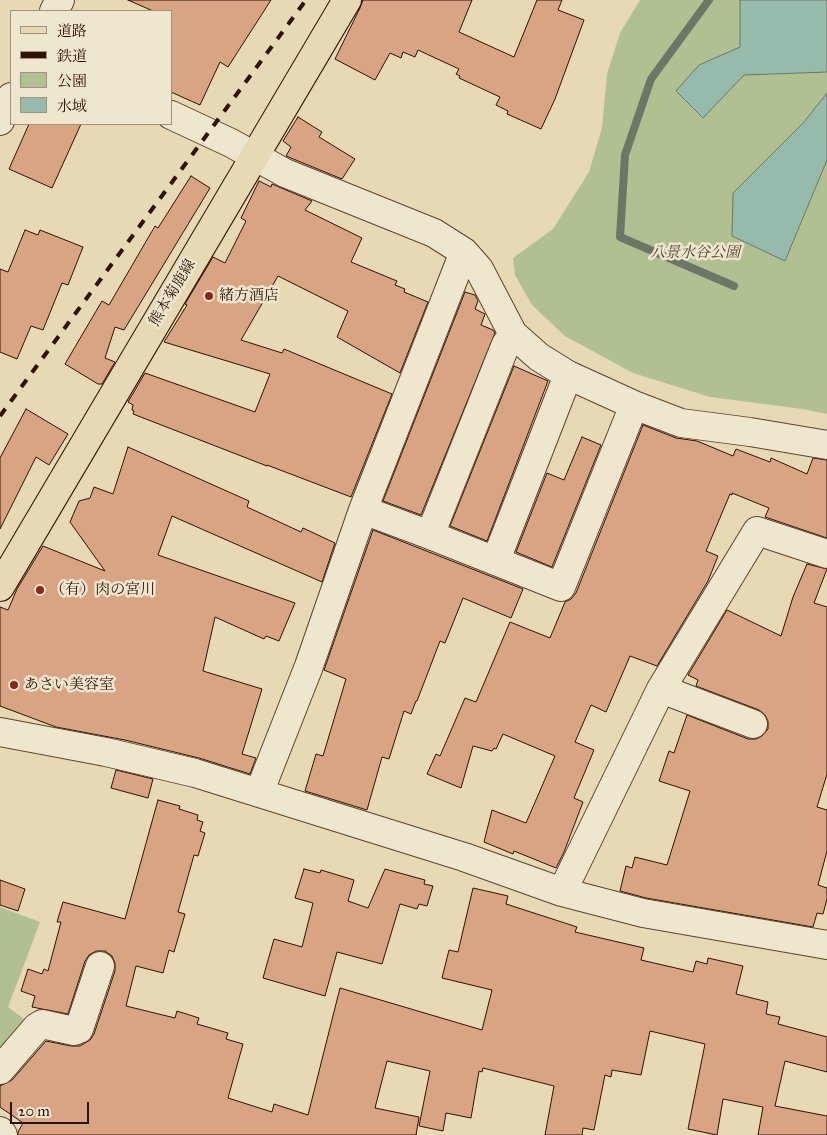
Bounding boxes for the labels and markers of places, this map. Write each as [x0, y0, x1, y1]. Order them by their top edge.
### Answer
place label: 緒方酒店 [219, 287, 279, 305]
marker: 緒方酒店 [203, 290, 215, 302]
place label: （有）肉の宮川 [50, 581, 155, 599]
marker: （有）肉の宮川 [34, 584, 46, 596]
place label: あさい美容室 [24, 676, 114, 694]
marker: あさい美容室 [8, 679, 20, 691]

